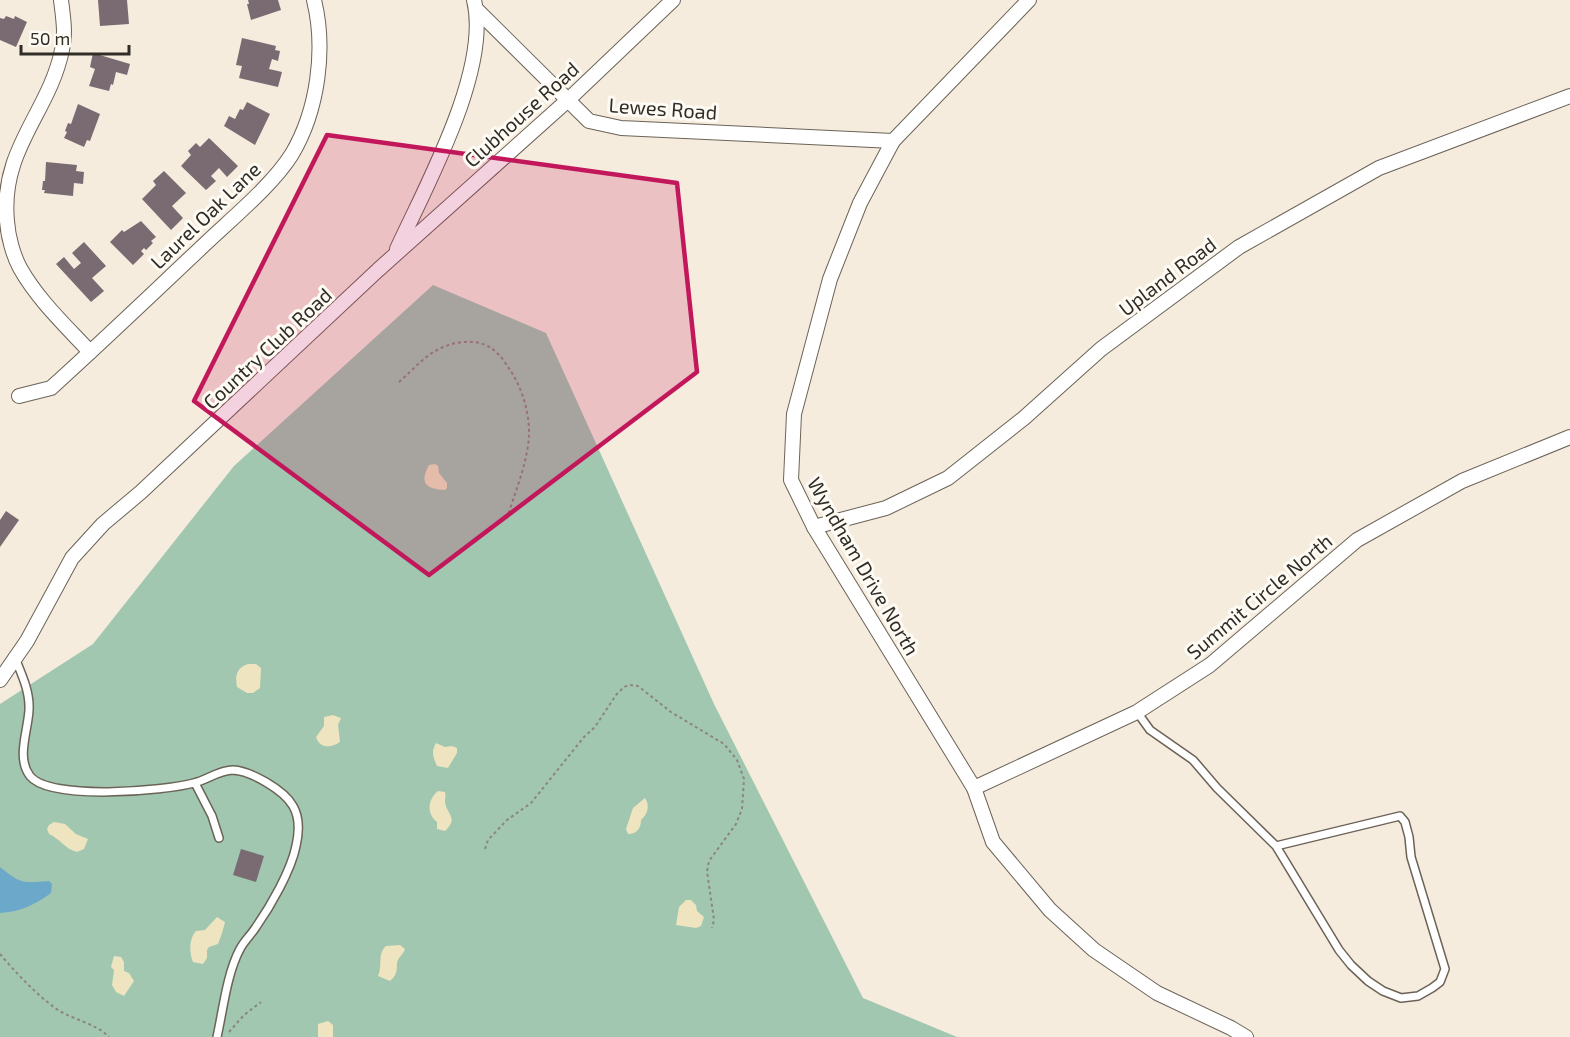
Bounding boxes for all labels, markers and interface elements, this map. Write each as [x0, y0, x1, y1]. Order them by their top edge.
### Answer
scale bar [21, 18, 129, 56]
text: 50 m [30, 27, 70, 49]
street label: Clubhouse Road [459, 56, 583, 172]
street label: Lewes Road [608, 92, 718, 124]
street label: Laurel Oak Lane [145, 157, 265, 273]
street label: Upland Road [1114, 232, 1220, 320]
street label: Country Club Road [198, 282, 336, 414]
street label: Wyndham Drive North [803, 473, 925, 659]
street label: Summit Circle North [1181, 528, 1337, 664]

